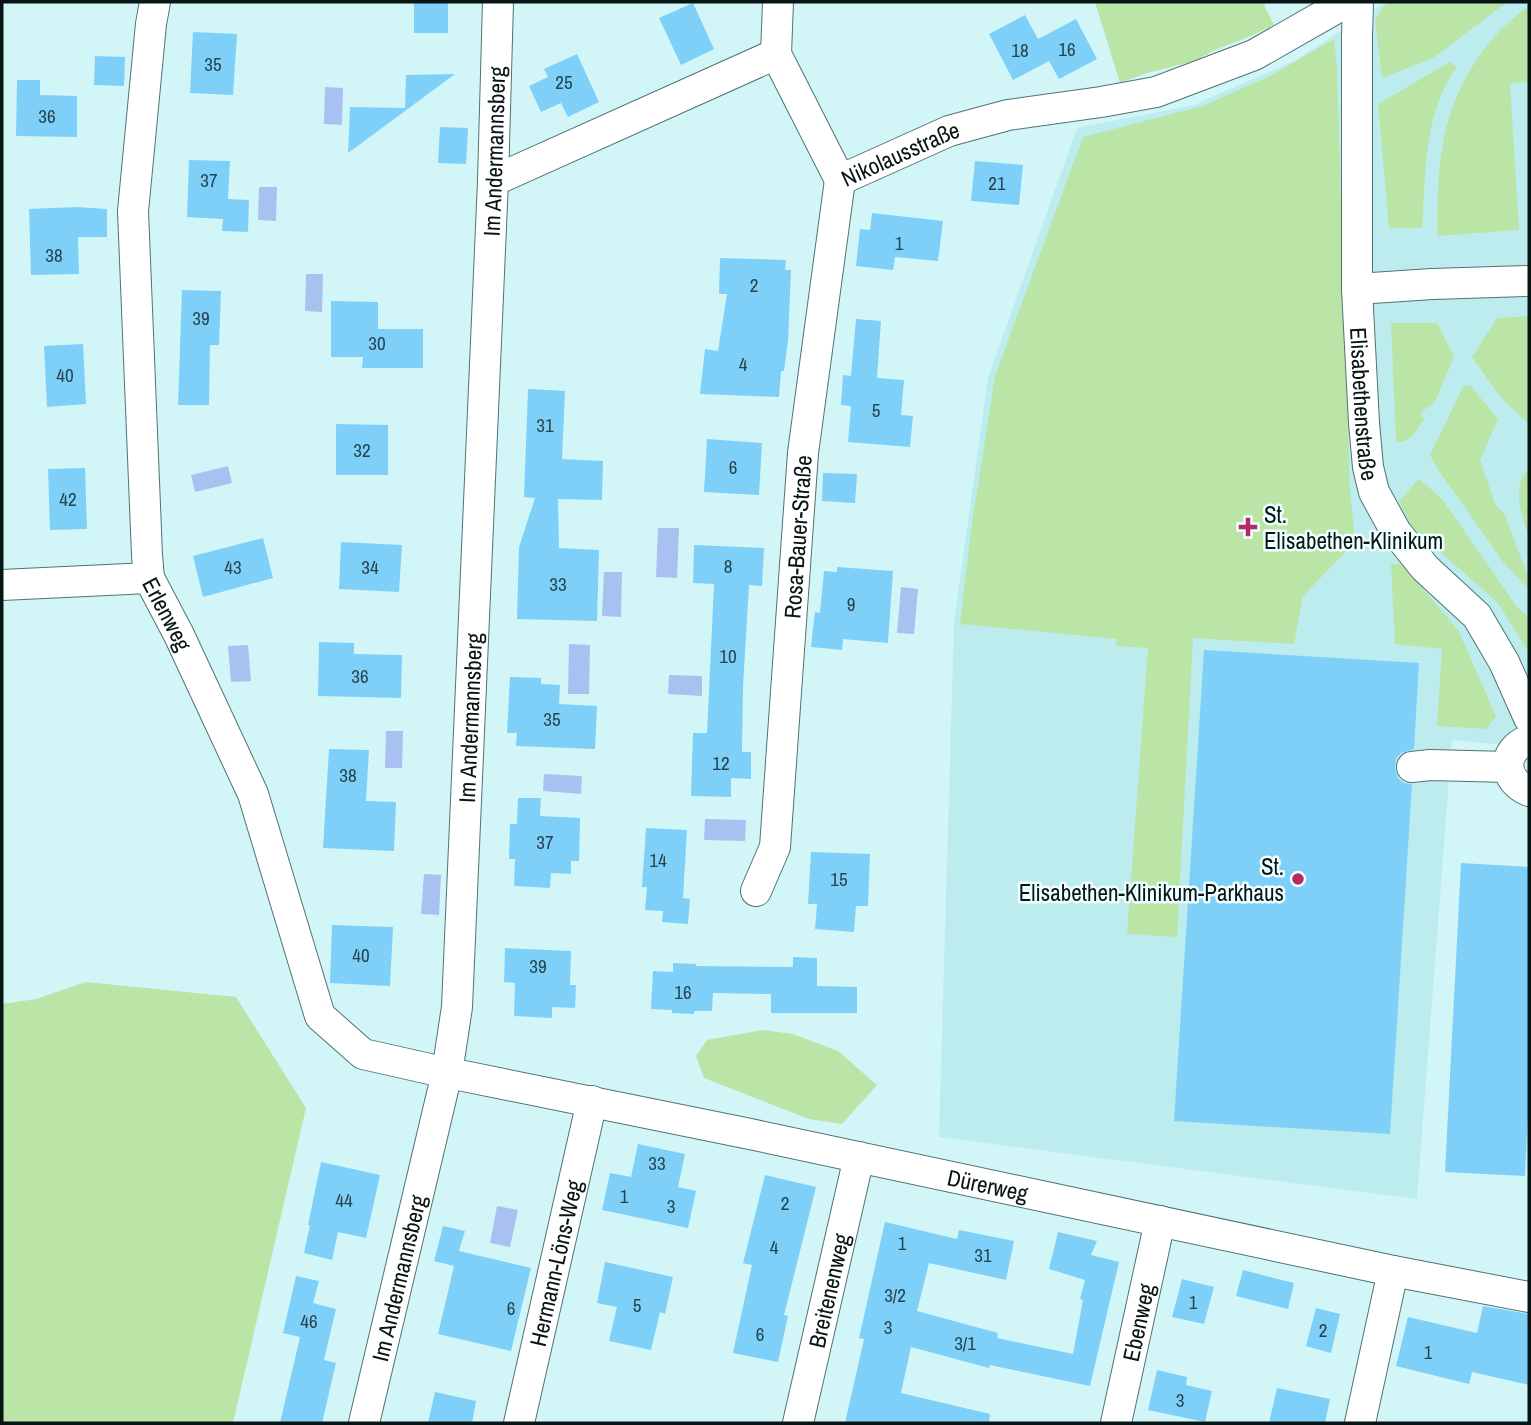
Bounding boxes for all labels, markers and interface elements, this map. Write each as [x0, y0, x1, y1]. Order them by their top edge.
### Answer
house number: 16 [1058, 36, 1076, 62]
house number: 18 [1011, 37, 1029, 63]
house number: 35 [204, 51, 222, 77]
street label: Im Andermannsberg [475, 65, 512, 237]
house number: 25 [555, 69, 573, 95]
house number: 36 [38, 103, 56, 129]
street label: Nikolausstraße [836, 113, 963, 193]
house number: 37 [200, 167, 218, 193]
house number: 21 [988, 170, 1006, 196]
house number: 1 [895, 230, 904, 256]
house number: 38 [45, 242, 63, 268]
house number: 2 [750, 272, 758, 298]
house number: 39 [192, 305, 210, 331]
street label: Elisabethenstraße [1344, 327, 1386, 483]
house number: 30 [368, 330, 386, 356]
house number: 4 [739, 351, 748, 377]
house number: 40 [56, 362, 74, 388]
house number: 5 [872, 397, 881, 423]
house number: 31 [536, 412, 554, 438]
house number: 32 [353, 437, 371, 463]
house number: 6 [729, 454, 737, 480]
street label: Rosa-Bauer-Straße [776, 454, 818, 619]
house number: 42 [59, 486, 77, 512]
place label: St. Elisabethen-Klinikum [1264, 499, 1443, 556]
marker: St. Elisabethen-Klinikum [1238, 517, 1258, 537]
house number: 8 [724, 553, 732, 579]
house number: 43 [224, 554, 242, 580]
house number: 34 [361, 554, 379, 580]
house number: 33 [549, 571, 567, 597]
street label: Erlenweg [136, 572, 200, 656]
house number: 9 [847, 591, 855, 617]
street label: Im Andermannsberg [450, 632, 489, 803]
house number: 10 [719, 643, 737, 669]
house number: 36 [351, 663, 369, 689]
house number: 35 [543, 706, 561, 732]
house number: 12 [712, 750, 730, 776]
house number: 38 [339, 762, 357, 788]
house number: 37 [536, 829, 554, 855]
house number: 14 [649, 847, 667, 873]
place label: St. Elisabethen-Klinikum-Parkhaus [1019, 851, 1284, 908]
house number: 15 [830, 866, 848, 892]
marker: St. Elisabethen-Klinikum-Parkhaus [1290, 871, 1306, 887]
house number: 40 [352, 942, 370, 968]
house number: 39 [529, 953, 547, 979]
house number: 16 [674, 979, 692, 1005]
house number: 33 [648, 1150, 666, 1176]
street label: Dürerweg [945, 1161, 1032, 1208]
street label: Hermann-Löns-Weg [521, 1176, 589, 1349]
house number: 1 [620, 1183, 629, 1209]
house number: 44 [335, 1187, 353, 1213]
house number: 2 [781, 1190, 789, 1216]
street label: Im Andermannsberg [364, 1191, 433, 1364]
house number: 3 [667, 1193, 675, 1219]
street label: Breitenenweg [800, 1230, 857, 1351]
house number: 1 [898, 1230, 907, 1256]
house number: 4 [770, 1234, 779, 1260]
house number: 31 [974, 1242, 992, 1268]
street label: Ebenweg [1114, 1280, 1162, 1364]
house number: 3/2 [884, 1282, 906, 1308]
house number: 1 [1189, 1289, 1198, 1315]
house number: 5 [633, 1292, 642, 1318]
house number: 6 [507, 1295, 515, 1321]
house number: 46 [300, 1308, 318, 1334]
house number: 3 [884, 1314, 892, 1340]
house number: 2 [1319, 1317, 1327, 1343]
house number: 6 [756, 1321, 764, 1347]
house number: 3/1 [954, 1330, 976, 1356]
house number: 1 [1424, 1339, 1433, 1365]
house number: 3 [1176, 1387, 1184, 1413]

